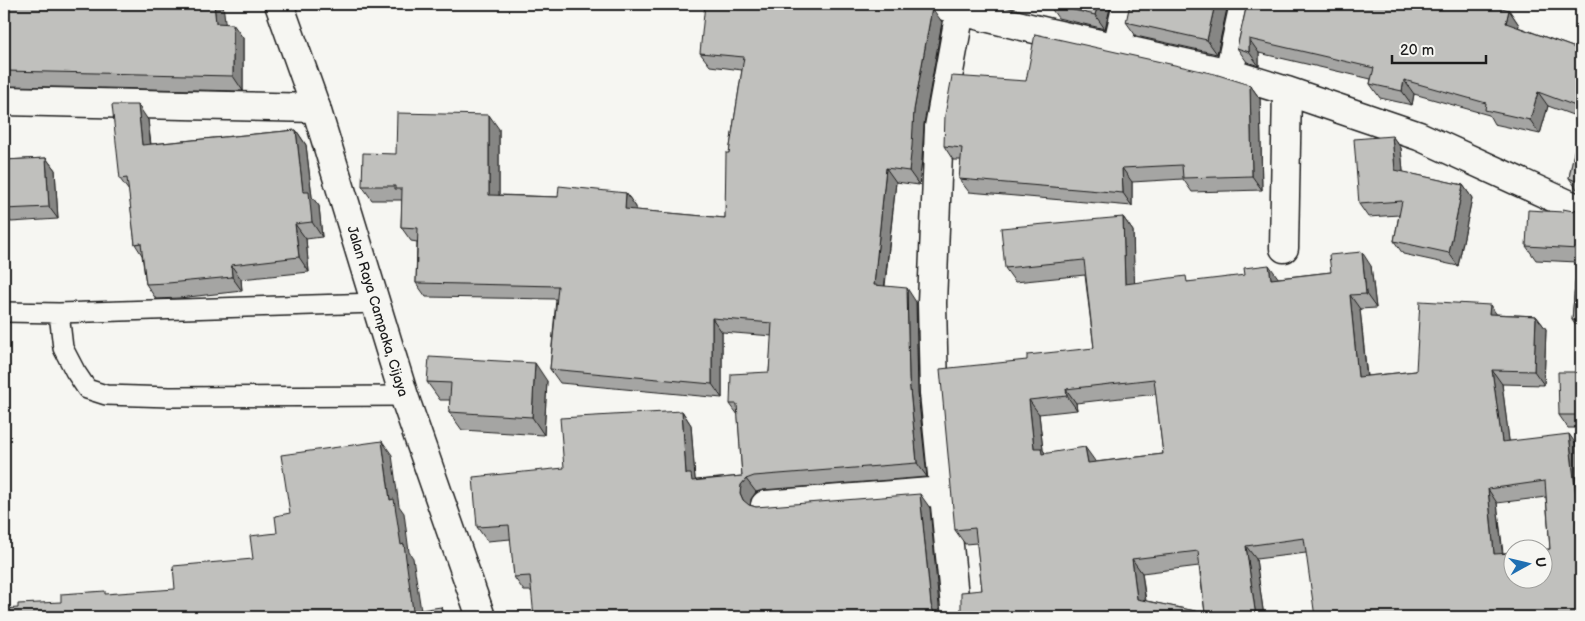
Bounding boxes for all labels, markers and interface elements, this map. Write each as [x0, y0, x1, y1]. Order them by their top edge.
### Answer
scale bar [1392, 32, 1486, 64]
text: 20 m [1400, 41, 1434, 60]
street label: Jalan Raya Campaka, Cijaya [343, 224, 412, 399]
north arrow [1502, 538, 1552, 588]
text: U [1531, 556, 1549, 568]

